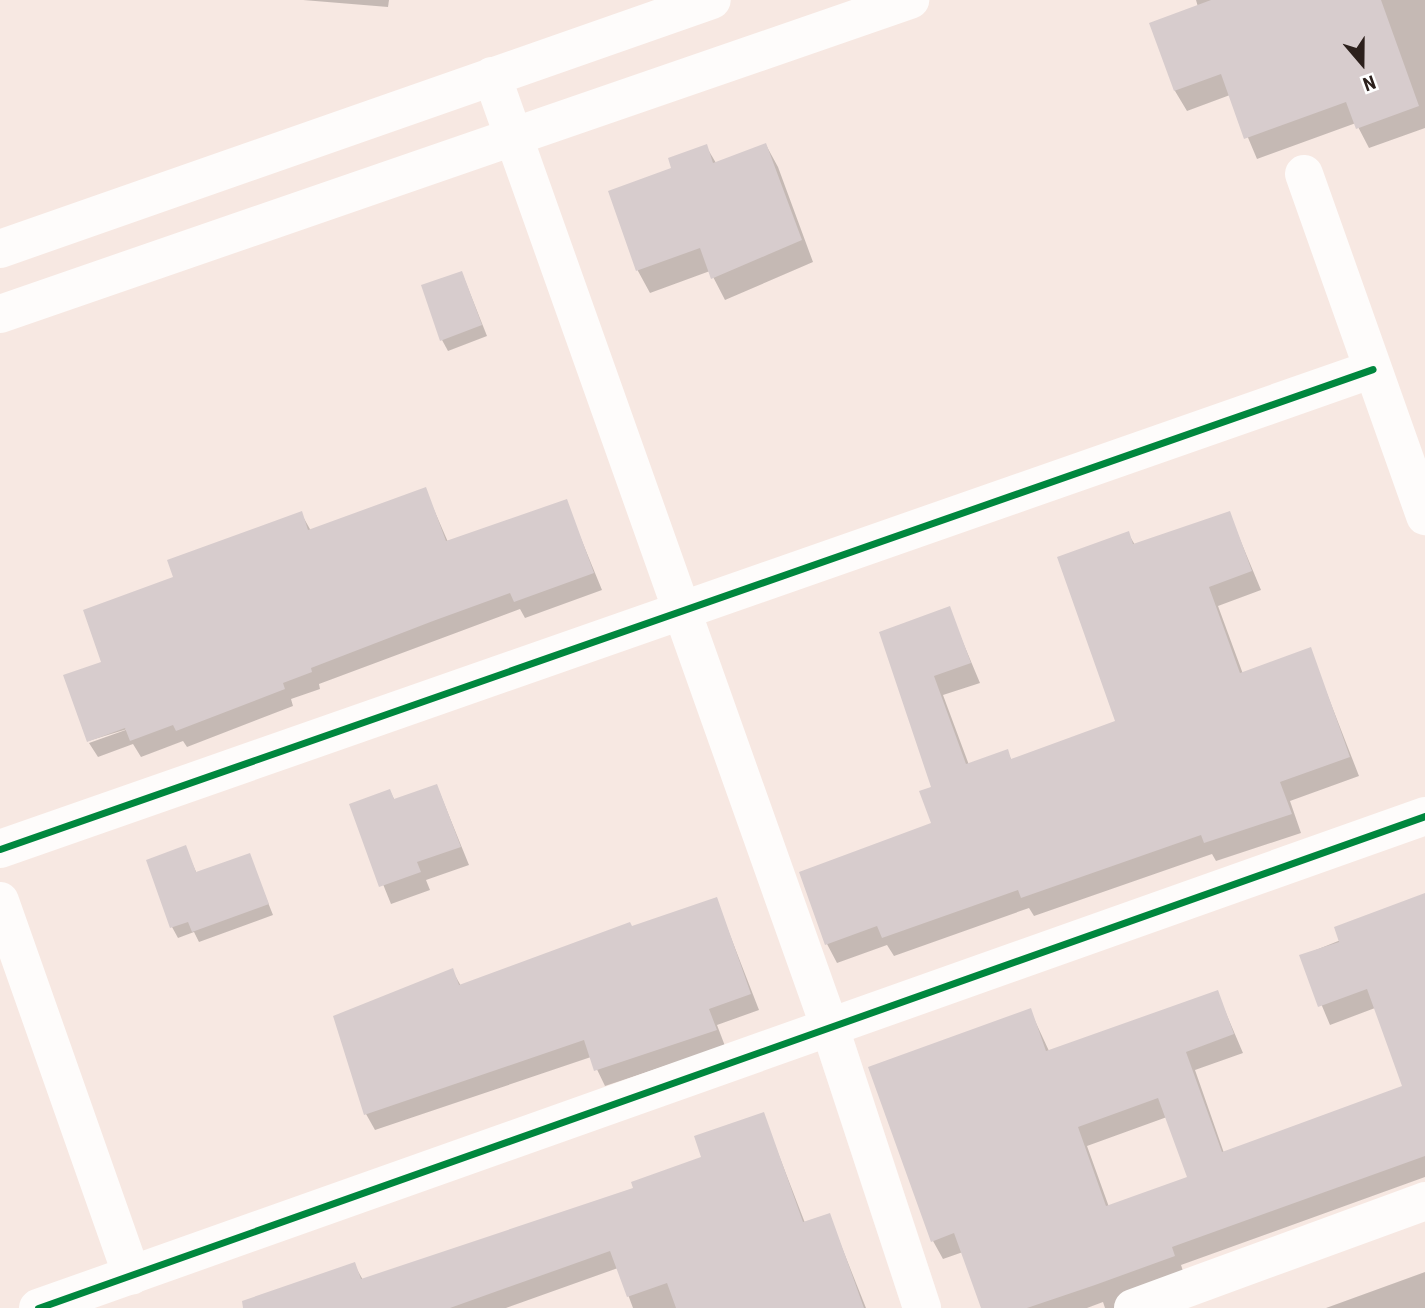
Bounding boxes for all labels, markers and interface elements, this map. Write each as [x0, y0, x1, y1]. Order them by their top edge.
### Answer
north arrow [1327, 28, 1397, 98]
text: N [1360, 70, 1379, 96]

